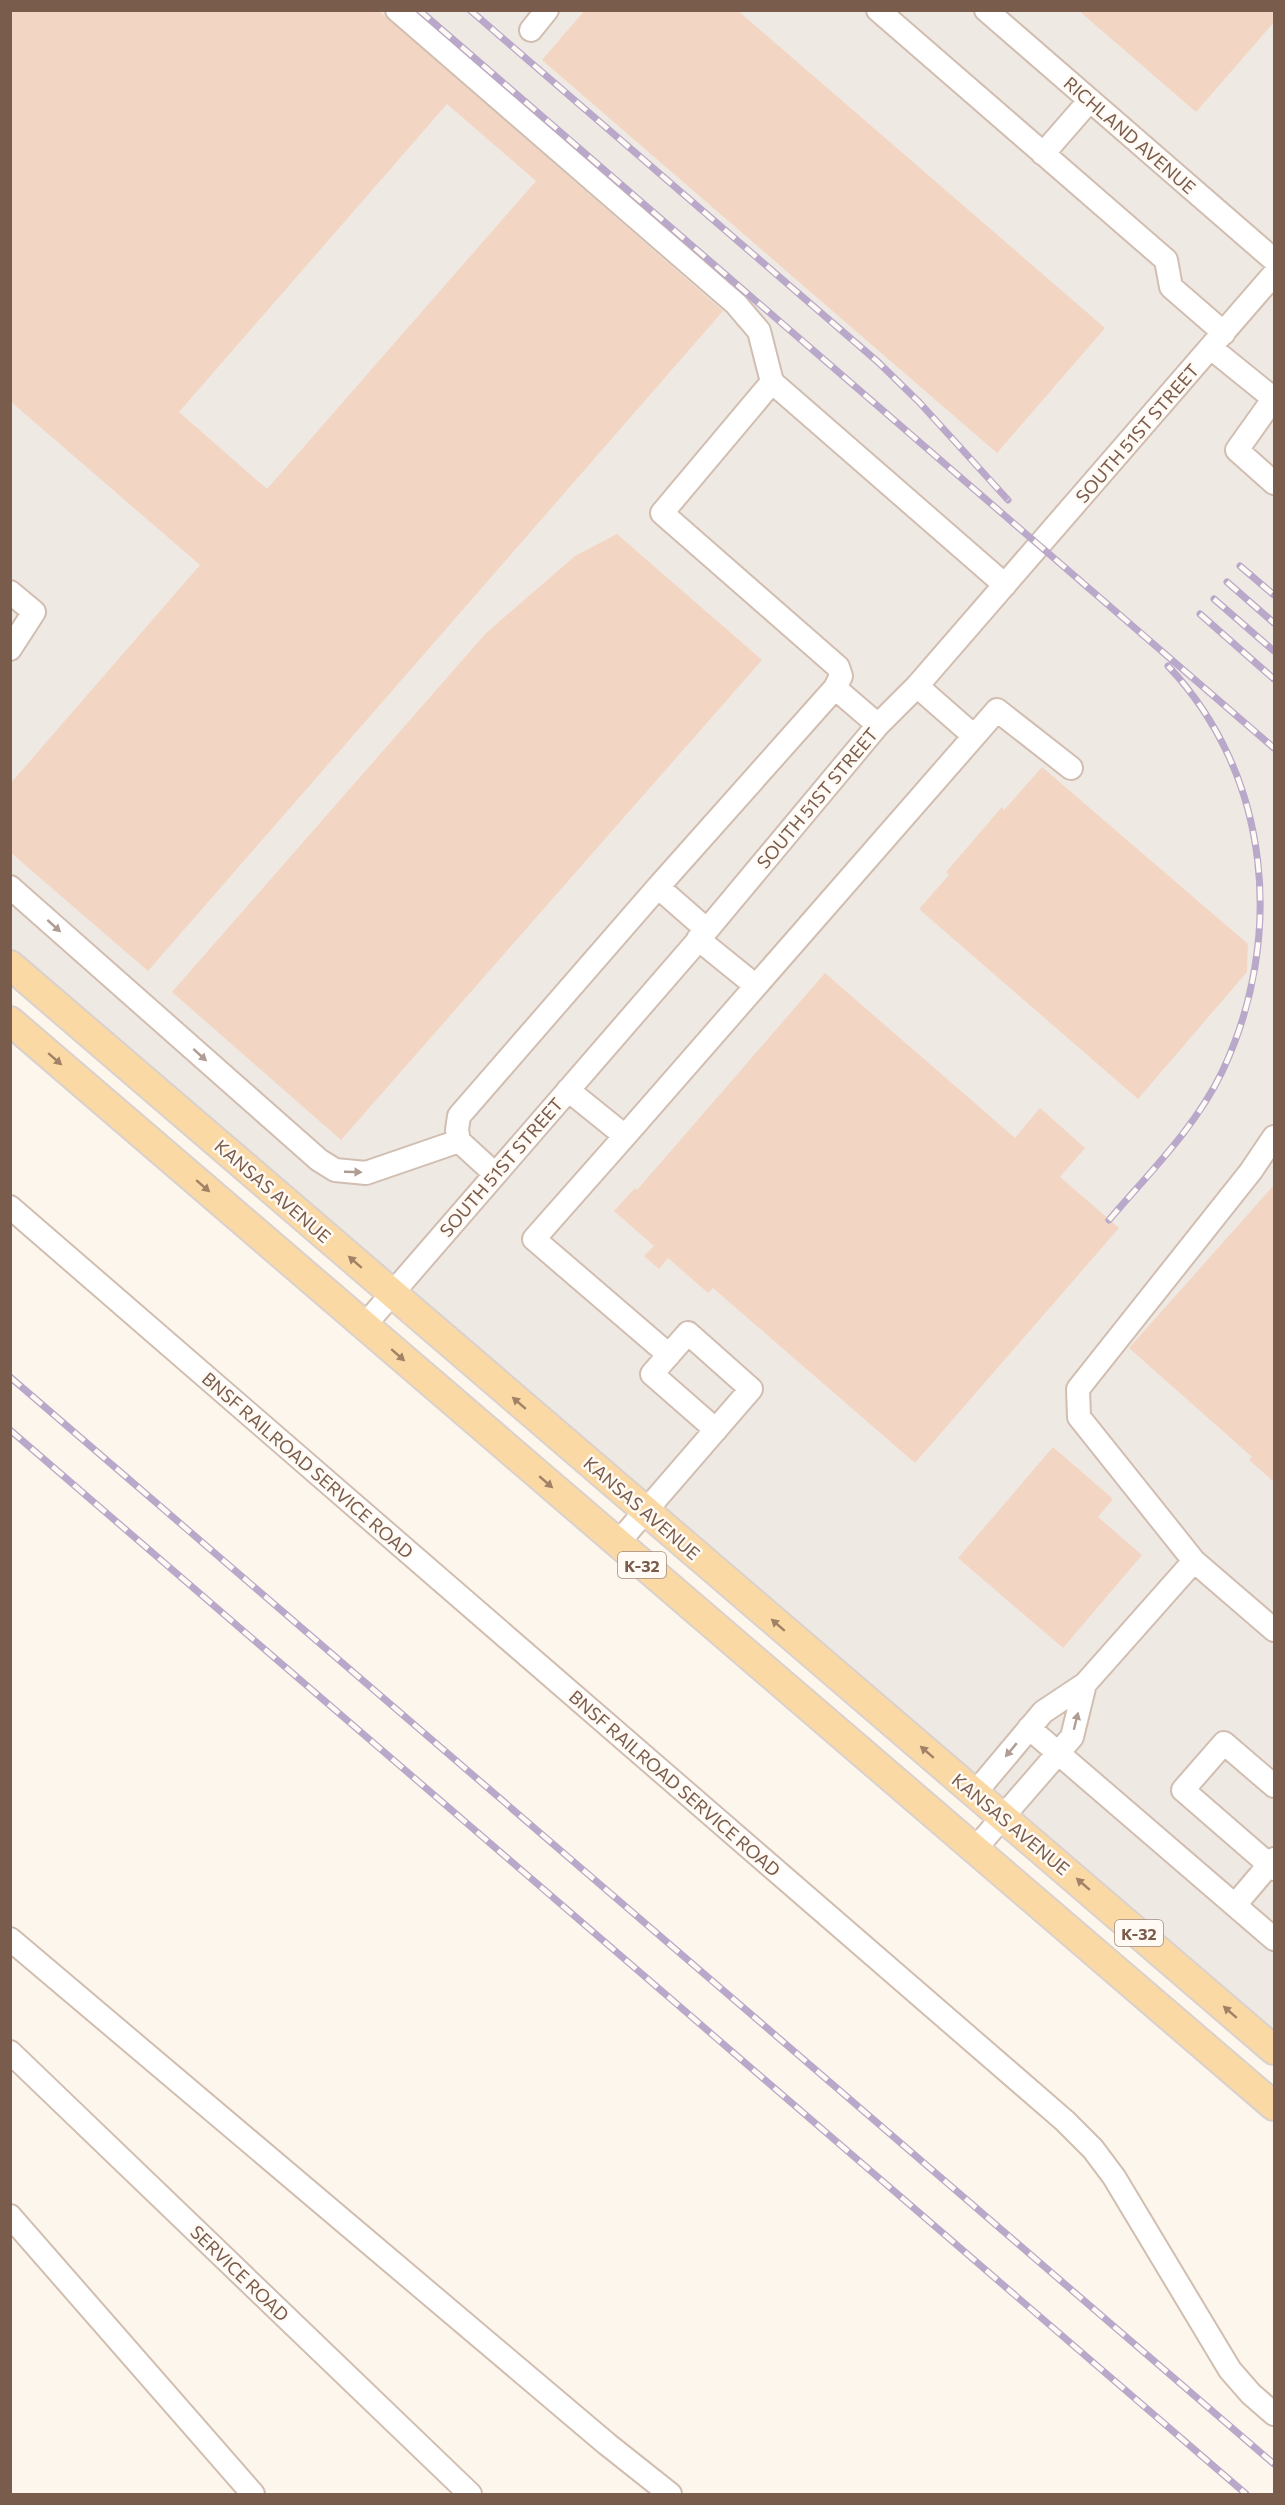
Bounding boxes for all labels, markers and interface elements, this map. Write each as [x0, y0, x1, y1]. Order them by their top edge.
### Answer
street label: RICHLAND AVENUE [1060, 72, 1200, 198]
street label: SOUTH 51ST STREET [1071, 359, 1203, 507]
street label: SOUTH 51ST STREET [752, 723, 882, 873]
one-way arrow [46, 919, 61, 932]
one-way arrow [192, 1048, 207, 1061]
one-way arrow [47, 1052, 62, 1065]
street label: SOUTH 51ST STREET [435, 1093, 567, 1241]
street label: KANSAS AVENUE [210, 1135, 336, 1247]
one-way arrow [343, 1168, 362, 1177]
one-way arrow [195, 1180, 210, 1193]
one-way arrow [347, 1255, 363, 1268]
one-way arrow [390, 1348, 405, 1361]
street label: BNSF RAILROAD SERVICE ROAD [198, 1367, 418, 1563]
one-way arrow [511, 1396, 527, 1409]
street label: KANSAS AVENUE [579, 1452, 705, 1564]
one-way arrow [538, 1475, 553, 1488]
road number: K-32 [618, 1552, 666, 1578]
one-way arrow [771, 1619, 786, 1632]
street label: BNSF RAILROAD SERVICE ROAD [565, 1685, 785, 1881]
one-way arrow [1072, 1712, 1082, 1730]
one-way arrow [1005, 1742, 1018, 1758]
one-way arrow [920, 1746, 935, 1759]
street label: KANSAS AVENUE [948, 1768, 1074, 1880]
one-way arrow [1075, 1877, 1090, 1891]
road number: K-32 [1115, 1920, 1163, 1946]
one-way arrow [1222, 2005, 1238, 2018]
street label: SERVICE ROAD [186, 2220, 294, 2326]

